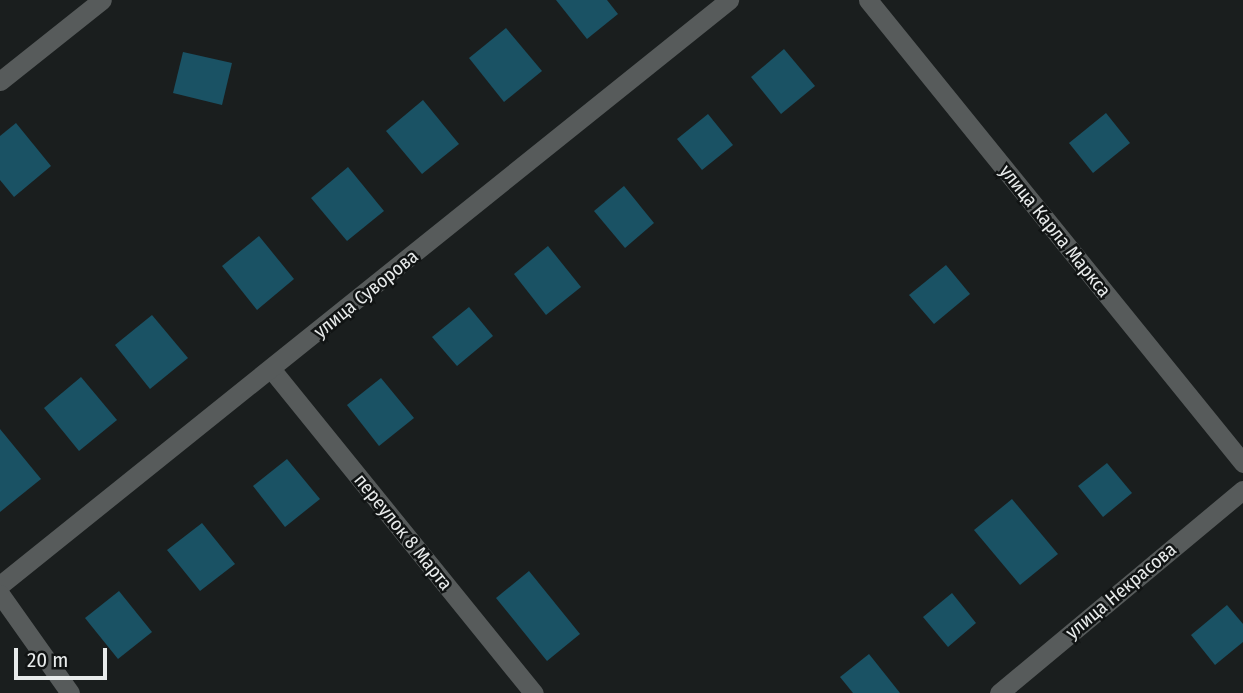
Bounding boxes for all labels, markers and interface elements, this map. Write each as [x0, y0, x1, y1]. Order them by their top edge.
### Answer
street label: улица Карла Маркса [995, 160, 1115, 302]
street label: улица Суворова [309, 245, 423, 343]
street label: переулок 8 Марта [349, 469, 457, 595]
street label: улица Некрасова [1061, 538, 1181, 644]
scale bar [18, 634, 110, 678]
text: 20 m [27, 647, 68, 673]

